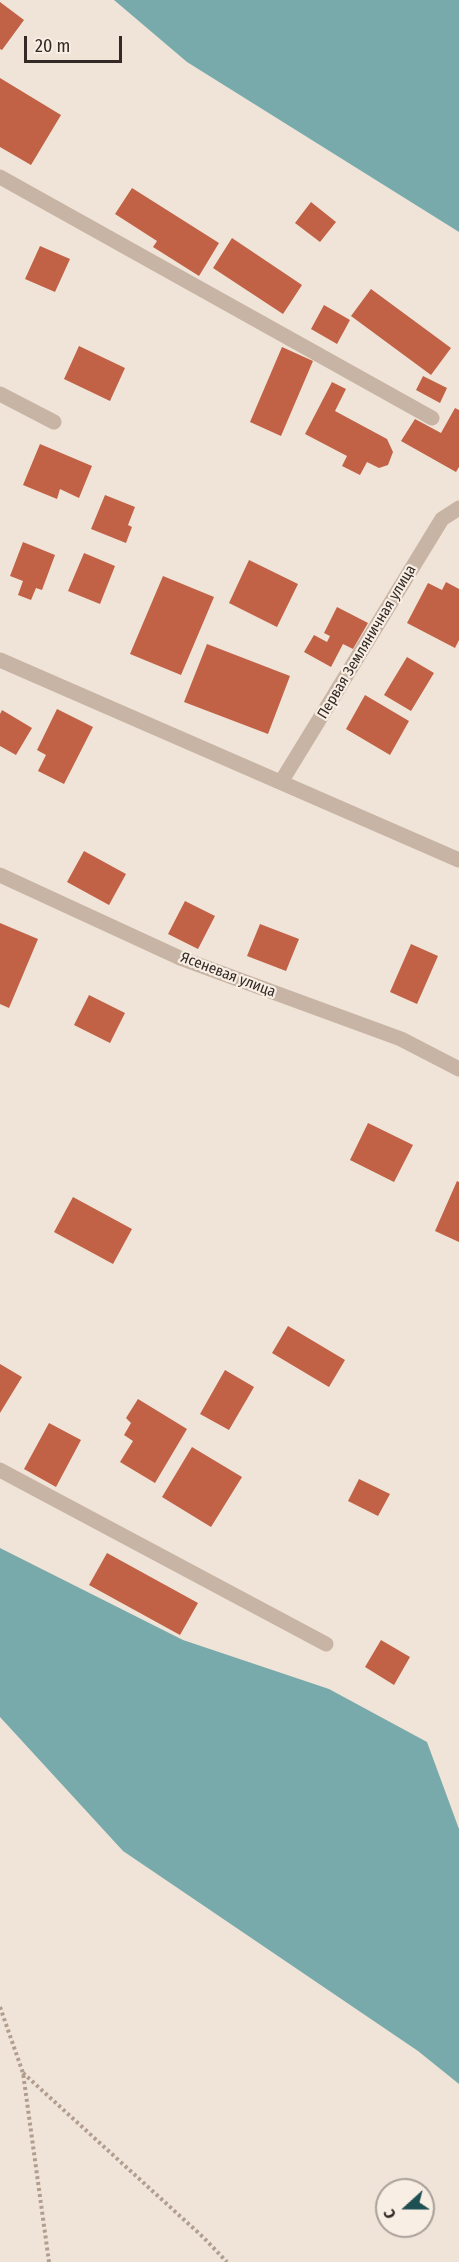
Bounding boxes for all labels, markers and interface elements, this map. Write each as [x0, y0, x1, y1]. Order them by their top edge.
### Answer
scale bar [27, 24, 124, 62]
text: 20 m [35, 35, 70, 57]
street label: Первая Земляничная улица [314, 562, 420, 722]
street label: Ясеневая улица [178, 949, 278, 1001]
north arrow [375, 2178, 435, 2238]
text: С [379, 2207, 400, 2221]

